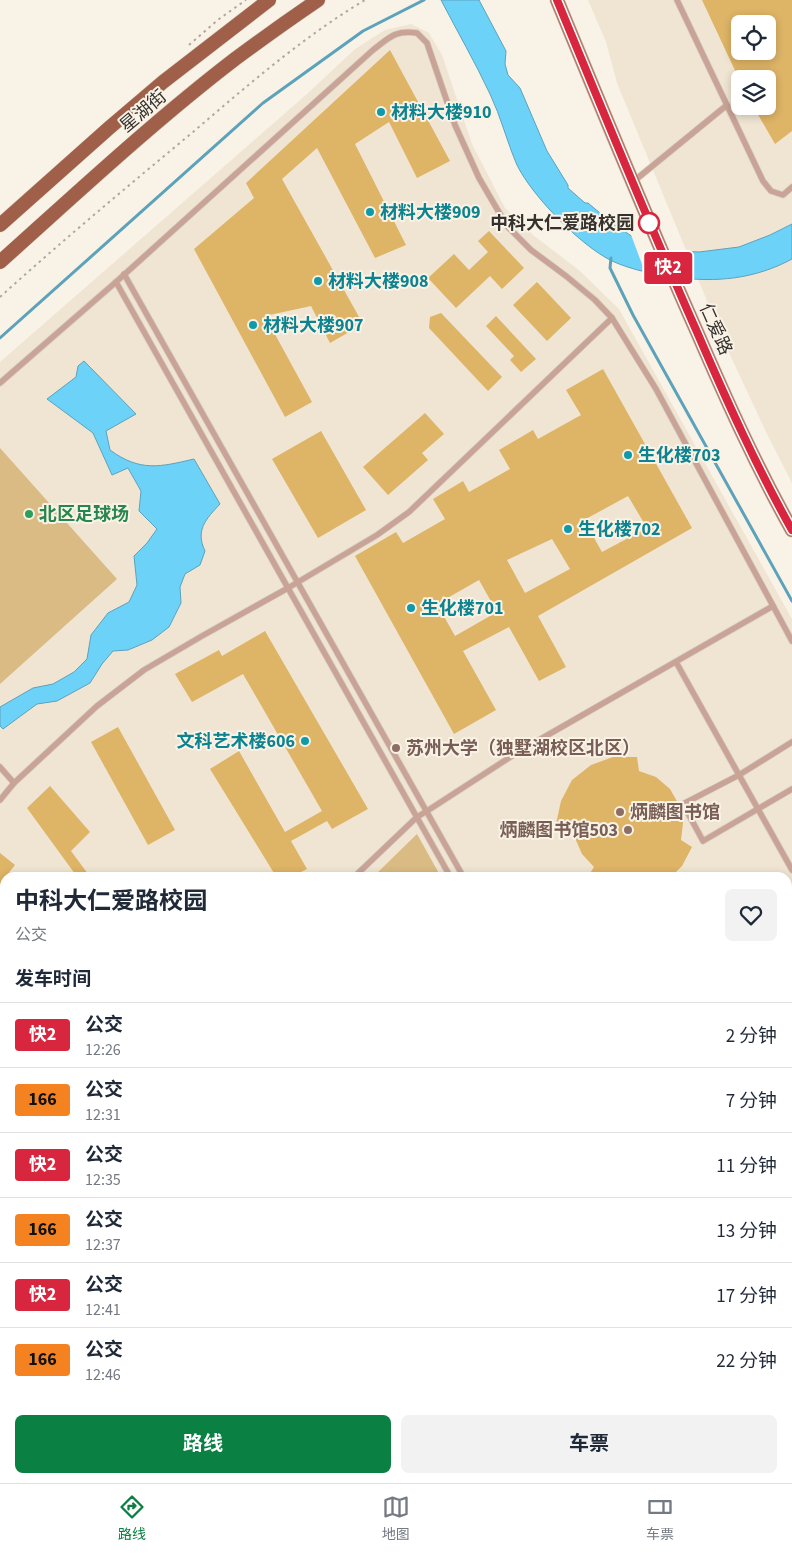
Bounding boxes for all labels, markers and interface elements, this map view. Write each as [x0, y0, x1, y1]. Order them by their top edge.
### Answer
map controls [731, 15, 776, 115]
button: locate [731, 15, 776, 60]
button: layers [731, 70, 776, 115]
street label: 星湖街 [115, 84, 172, 138]
place label: 材料大楼910 [391, 100, 492, 125]
marker: 材料大楼910 [375, 106, 387, 118]
place label: 材料大楼909 [380, 200, 481, 225]
marker: 材料大楼909 [364, 206, 376, 218]
place label: 中科大仁爱路校园 [490, 211, 634, 236]
marker: 中科大仁爱路校园 [638, 212, 660, 234]
line badge: 快2 [646, 252, 690, 284]
text: 快2 [654, 255, 682, 280]
place label: 材料大楼908 [328, 269, 429, 294]
marker: 材料大楼908 [312, 275, 324, 287]
street label: 仁爱路 [693, 299, 738, 359]
place label: 材料大楼907 [263, 313, 364, 338]
marker: 材料大楼907 [247, 319, 259, 331]
place label: 生化楼703 [638, 443, 721, 468]
marker: 生化楼703 [622, 449, 634, 461]
place label: 北区足球场 [39, 502, 129, 527]
marker: 北区足球场 [23, 508, 35, 520]
place label: 生化楼702 [578, 517, 661, 542]
marker: 生化楼702 [562, 523, 574, 535]
place label: 生化楼701 [421, 596, 504, 621]
marker: 生化楼701 [405, 602, 417, 614]
place label: 文科艺术楼606 [176, 729, 295, 754]
marker: 文科艺术楼606 [299, 735, 311, 747]
place label: 苏州大学（独墅湖校区北区） [406, 736, 640, 761]
marker: 苏州大学（独墅湖校区北区） [390, 742, 402, 754]
place label: 炳麟图书馆 [630, 800, 720, 825]
marker: 炳麟图书馆 [614, 806, 626, 818]
place label: 炳麟图书馆503 [499, 818, 618, 843]
marker: 炳麟图书馆503 [622, 824, 634, 836]
text: 中科大仁爱路校园 [15, 884, 207, 919]
button: heart [725, 889, 777, 941]
text: 公交 [15, 924, 47, 946]
text: 发车时间 [15, 966, 91, 993]
text: 公交 [85, 1012, 123, 1039]
text: 快2 [29, 1022, 56, 1047]
text: 2 分钟 [726, 1023, 777, 1050]
text: 12:26 [85, 1039, 121, 1061]
text: 公交 [85, 1077, 123, 1104]
text: 166 [28, 1087, 57, 1112]
text: 7 分钟 [726, 1088, 777, 1115]
text: 12:31 [85, 1104, 121, 1126]
text: 公交 [85, 1142, 123, 1169]
text: 快2 [29, 1152, 56, 1177]
text: 11 分钟 [716, 1153, 777, 1180]
text: 12:35 [85, 1169, 121, 1191]
text: 公交 [85, 1207, 123, 1234]
text: 166 [28, 1217, 57, 1242]
text: 13 分钟 [716, 1218, 777, 1245]
text: 12:37 [85, 1234, 121, 1256]
text: 公交 [85, 1272, 123, 1299]
text: 快2 [29, 1282, 56, 1307]
text: 17 分钟 [716, 1283, 777, 1310]
text: 12:41 [85, 1299, 121, 1321]
text: 公交 [85, 1337, 123, 1364]
text: 166 [28, 1347, 57, 1372]
text: 22 分钟 [716, 1348, 777, 1375]
text: 12:46 [85, 1364, 121, 1386]
button: 路线 [15, 1415, 391, 1473]
button: 车票 [401, 1415, 777, 1473]
tab: 路线 [118, 1493, 146, 1545]
tab: 地图 [382, 1493, 410, 1545]
tab: 车票 [646, 1493, 674, 1545]

